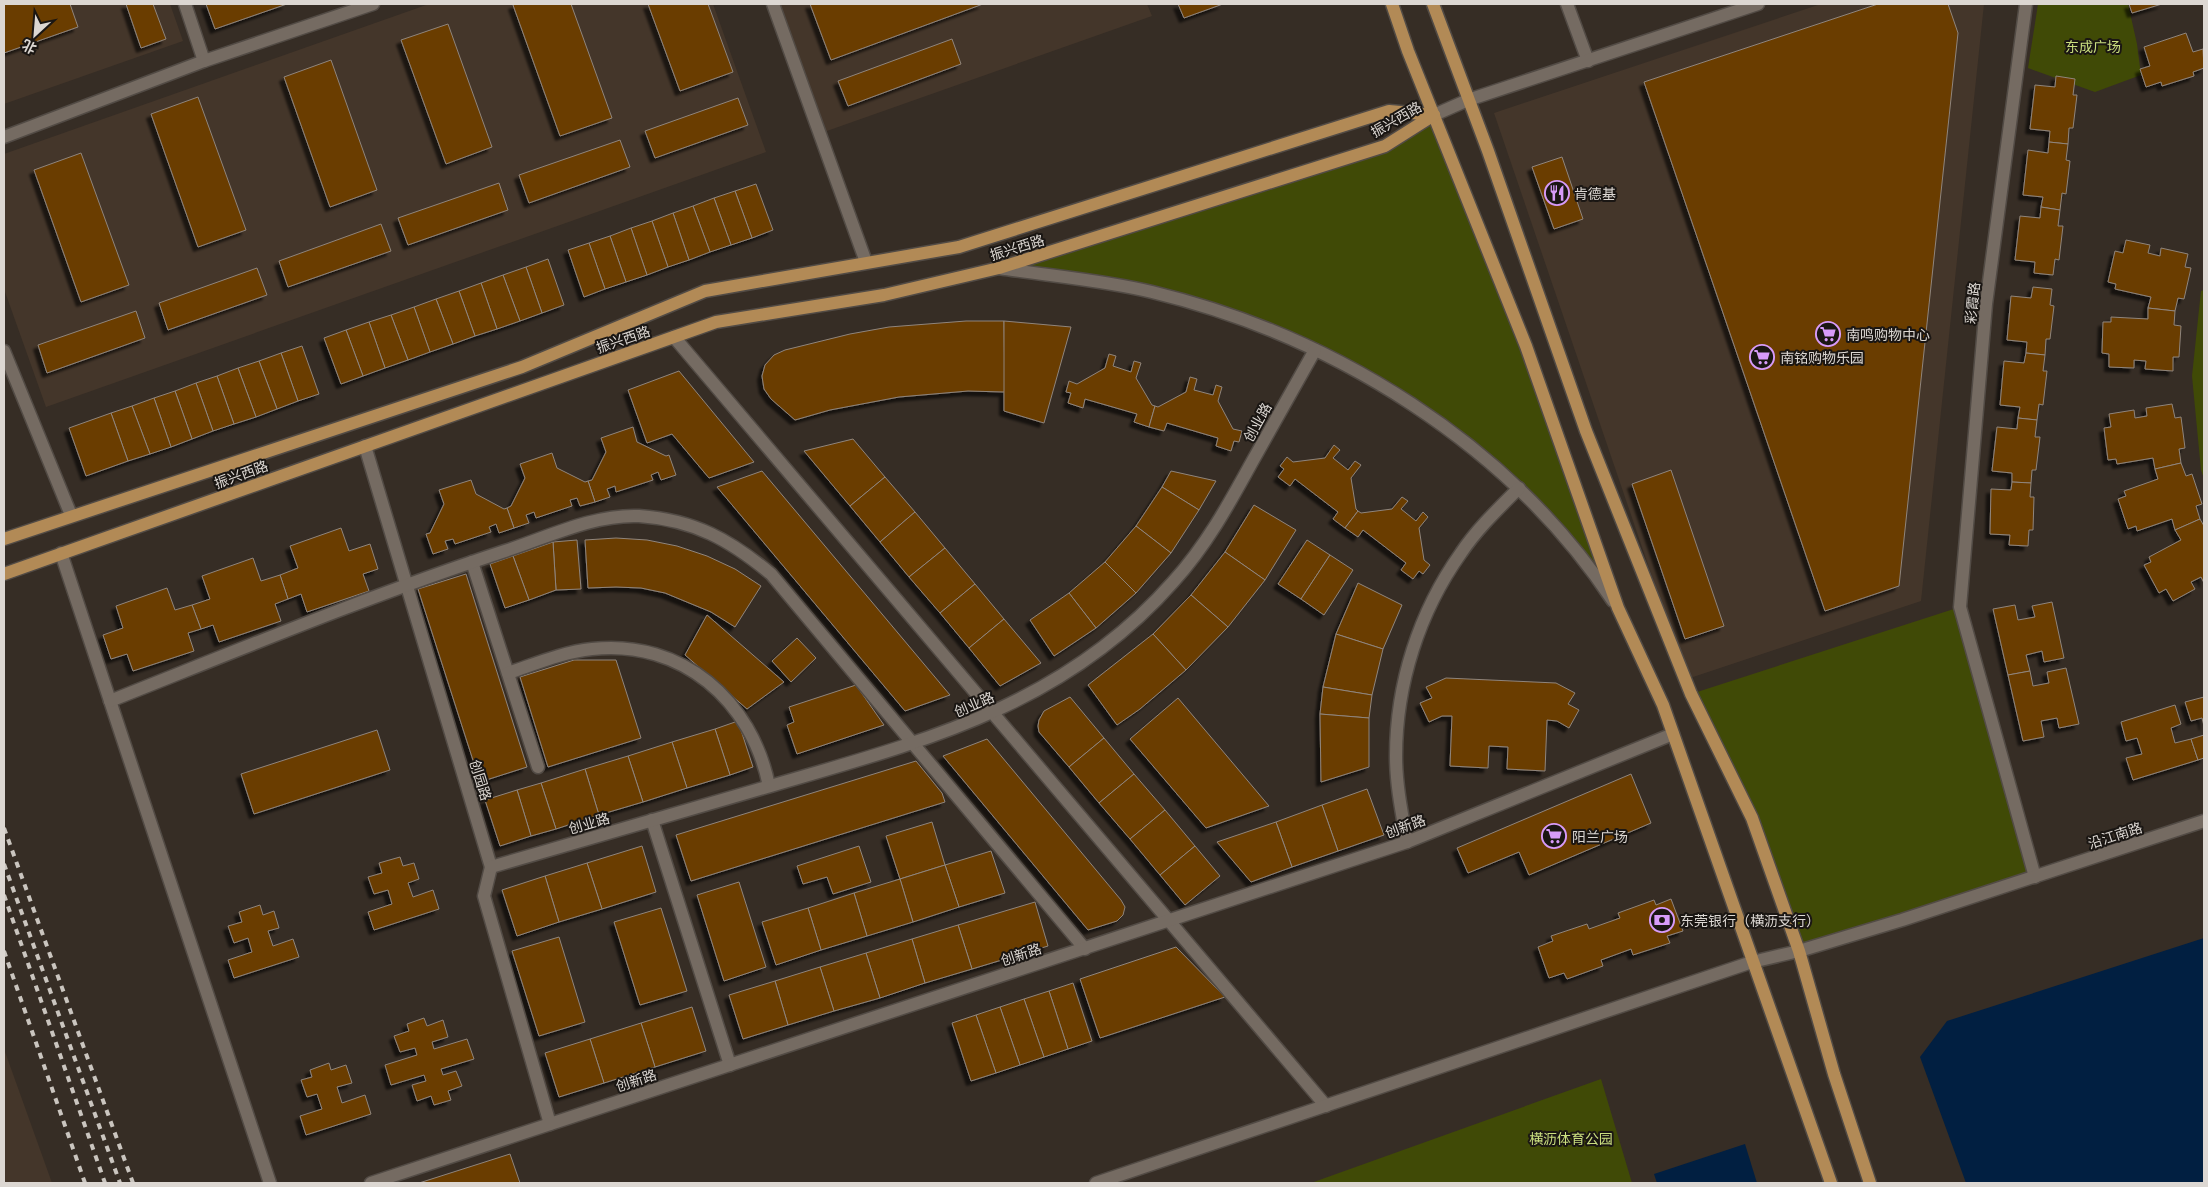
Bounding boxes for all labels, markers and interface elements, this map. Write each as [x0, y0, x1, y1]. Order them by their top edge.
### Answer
north arrow [10, 10, 60, 60]
text: 北 [19, 36, 39, 58]
park label: 东成广场 [2065, 38, 2121, 55]
street label: 振兴西路 [1368, 98, 1424, 140]
restaurant icon: 肯德基 [1544, 180, 1570, 206]
place label: 肯德基 [1574, 185, 1616, 202]
street label: 振兴西路 [988, 231, 1046, 263]
street label: 彩霞路 [1961, 281, 1983, 325]
supermarket icon: 南鸣购物中心 [1815, 321, 1841, 347]
street label: 振兴西路 [594, 322, 652, 356]
place label: 南鸣购物中心 [1846, 326, 1930, 343]
supermarket icon: 南铭购物乐园 [1749, 344, 1775, 370]
place label: 南铭购物乐园 [1780, 349, 1864, 366]
street label: 创业路 [1239, 400, 1275, 444]
street label: 振兴西路 [212, 456, 270, 492]
street label: 创业路 [951, 688, 997, 720]
street label: 创园路 [467, 757, 495, 803]
street label: 创业路 [566, 809, 612, 837]
street label: 创新路 [1382, 811, 1428, 841]
street label: 沿江南路 [2086, 818, 2144, 852]
supermarket icon: 阳兰广场 [1541, 823, 1567, 849]
place label: 阳兰广场 [1572, 828, 1628, 845]
bank icon: 东莞银行（横沥支行） [1649, 907, 1675, 933]
place label: 东莞银行（横沥支行） [1680, 912, 1820, 929]
street label: 创新路 [998, 939, 1044, 969]
street label: 创新路 [613, 1065, 659, 1095]
park label: 横沥体育公园 [1529, 1130, 1613, 1147]

